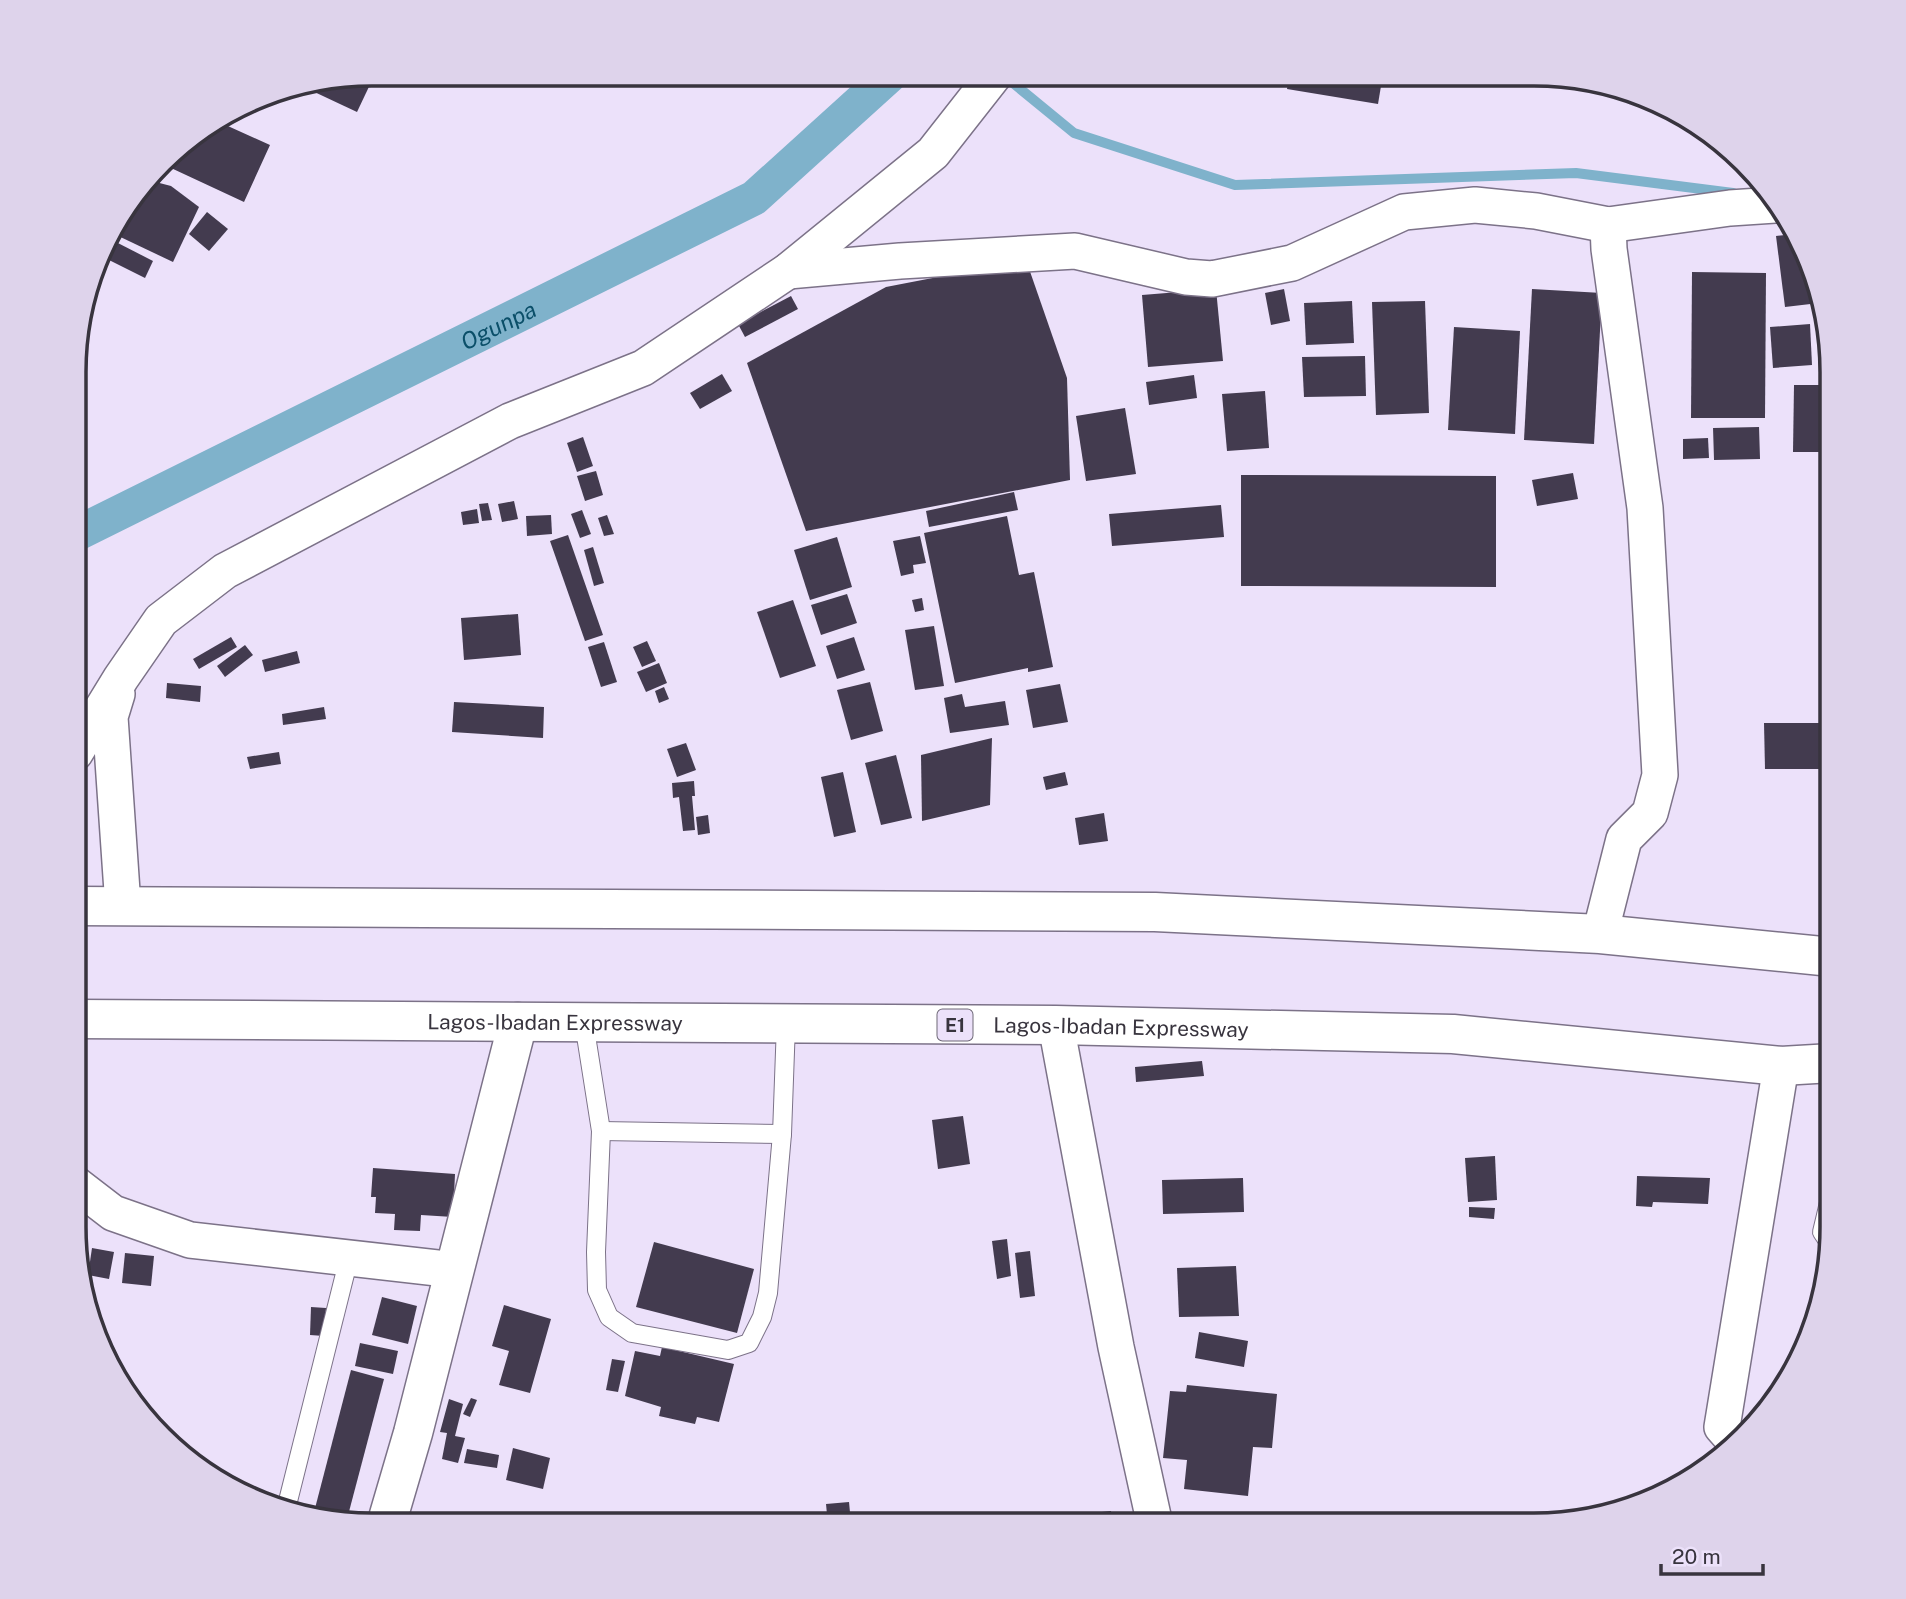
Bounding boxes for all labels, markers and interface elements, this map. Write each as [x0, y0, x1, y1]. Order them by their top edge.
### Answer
water label: Ogunpa [456, 295, 540, 355]
street label: Lagos-Ibadan Expressway [427, 1009, 683, 1035]
road number: E1 [937, 1009, 972, 1040]
street label: Lagos-Ibadan Expressway [993, 1012, 1249, 1042]
scale bar [1661, 1532, 1762, 1576]
text: 20 m [1672, 1544, 1721, 1569]

